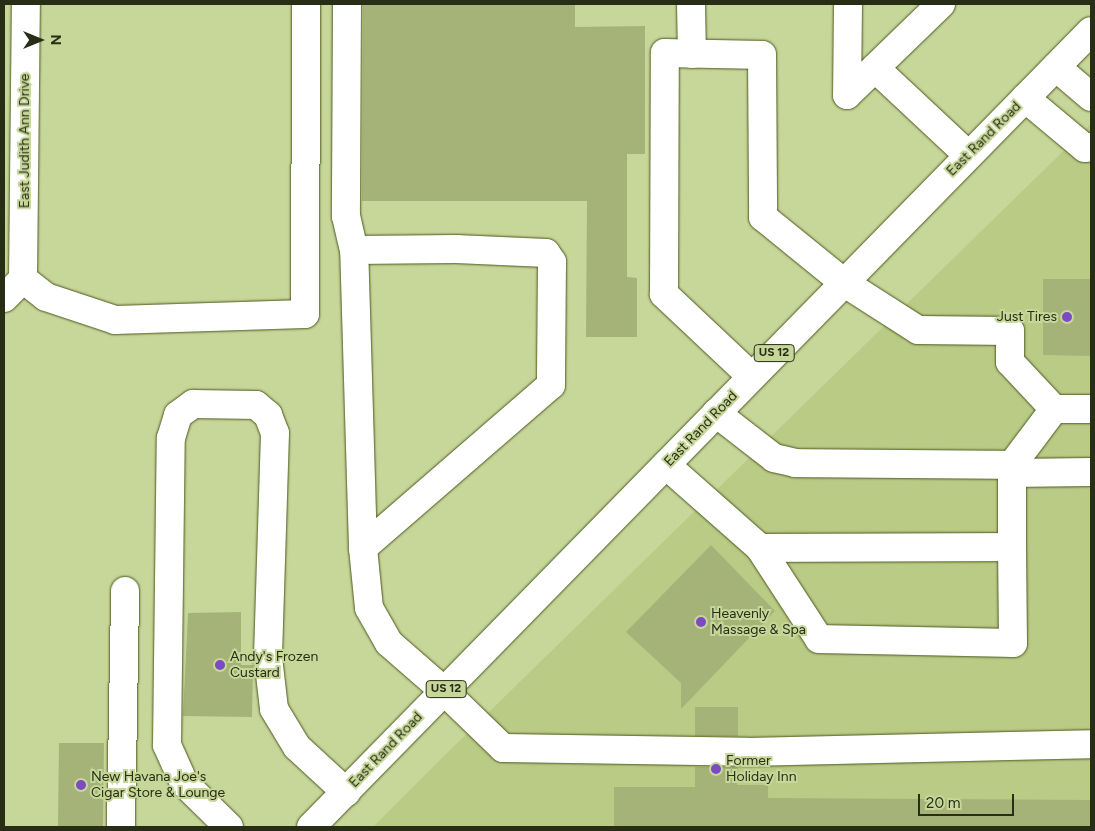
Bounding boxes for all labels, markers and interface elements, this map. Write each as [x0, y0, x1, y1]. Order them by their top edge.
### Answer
north arrow [15, 15, 65, 65]
text: N [47, 35, 64, 45]
street label: East Judith Ann Drive [17, 74, 33, 208]
street label: East Rand Road [943, 98, 1025, 180]
place label: Just Tires [997, 309, 1057, 325]
marker: Just Tires [1061, 311, 1073, 323]
road number: US 12 [753, 343, 795, 362]
street label: East Rand Road [661, 388, 741, 470]
place label: Heavenly Massage & Spa [711, 606, 806, 638]
marker: Heavenly Massage & Spa [695, 616, 707, 628]
place label: Andy's Frozen Custard [230, 649, 318, 682]
marker: Andy's Frozen Custard [214, 659, 226, 671]
road number: US 12 [425, 680, 467, 699]
street label: East Rand Road [346, 709, 426, 791]
place label: Former Holiday Inn [726, 753, 796, 786]
marker: Former Holiday Inn [710, 763, 722, 775]
place label: New Havana Joe's Cigar Store & Lounge [91, 769, 225, 802]
marker: New Havana Joe's Cigar Store & Lounge [75, 779, 87, 791]
scale bar [920, 784, 1016, 816]
text: 20 m [926, 794, 960, 812]

